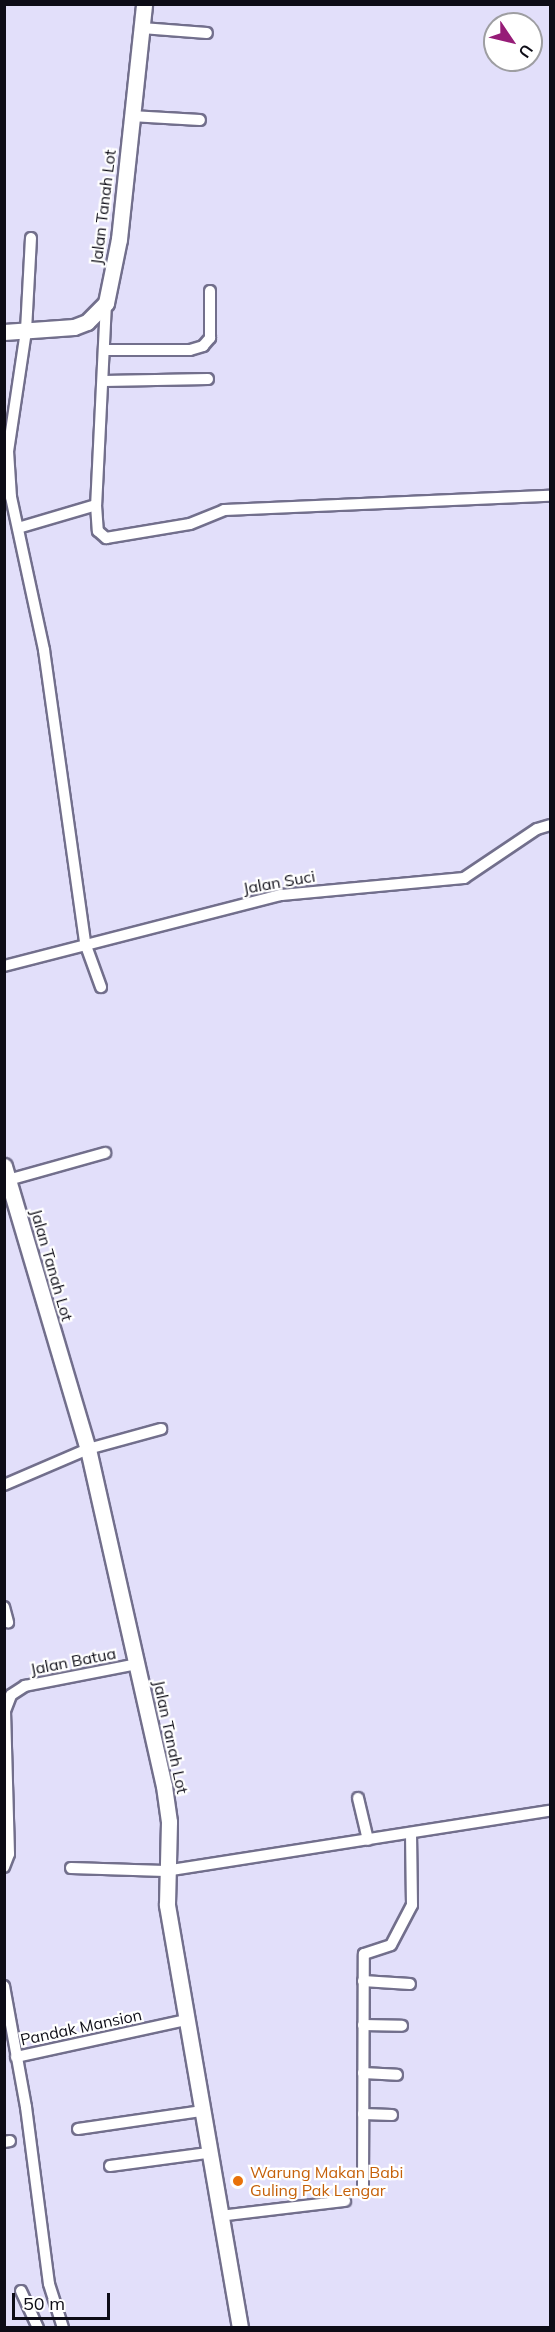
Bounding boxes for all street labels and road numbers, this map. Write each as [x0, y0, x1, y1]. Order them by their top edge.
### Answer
street label: Jalan Tanah Lot [86, 148, 120, 266]
street label: Jalan Suci [242, 866, 316, 898]
street label: Jalan Tanah Lot [27, 1207, 77, 1323]
street label: Jalan Batua [29, 1643, 117, 1679]
street label: Jalan Tanah Lot [150, 1678, 192, 1796]
street label: Pandak Mansion [19, 2005, 143, 2049]

